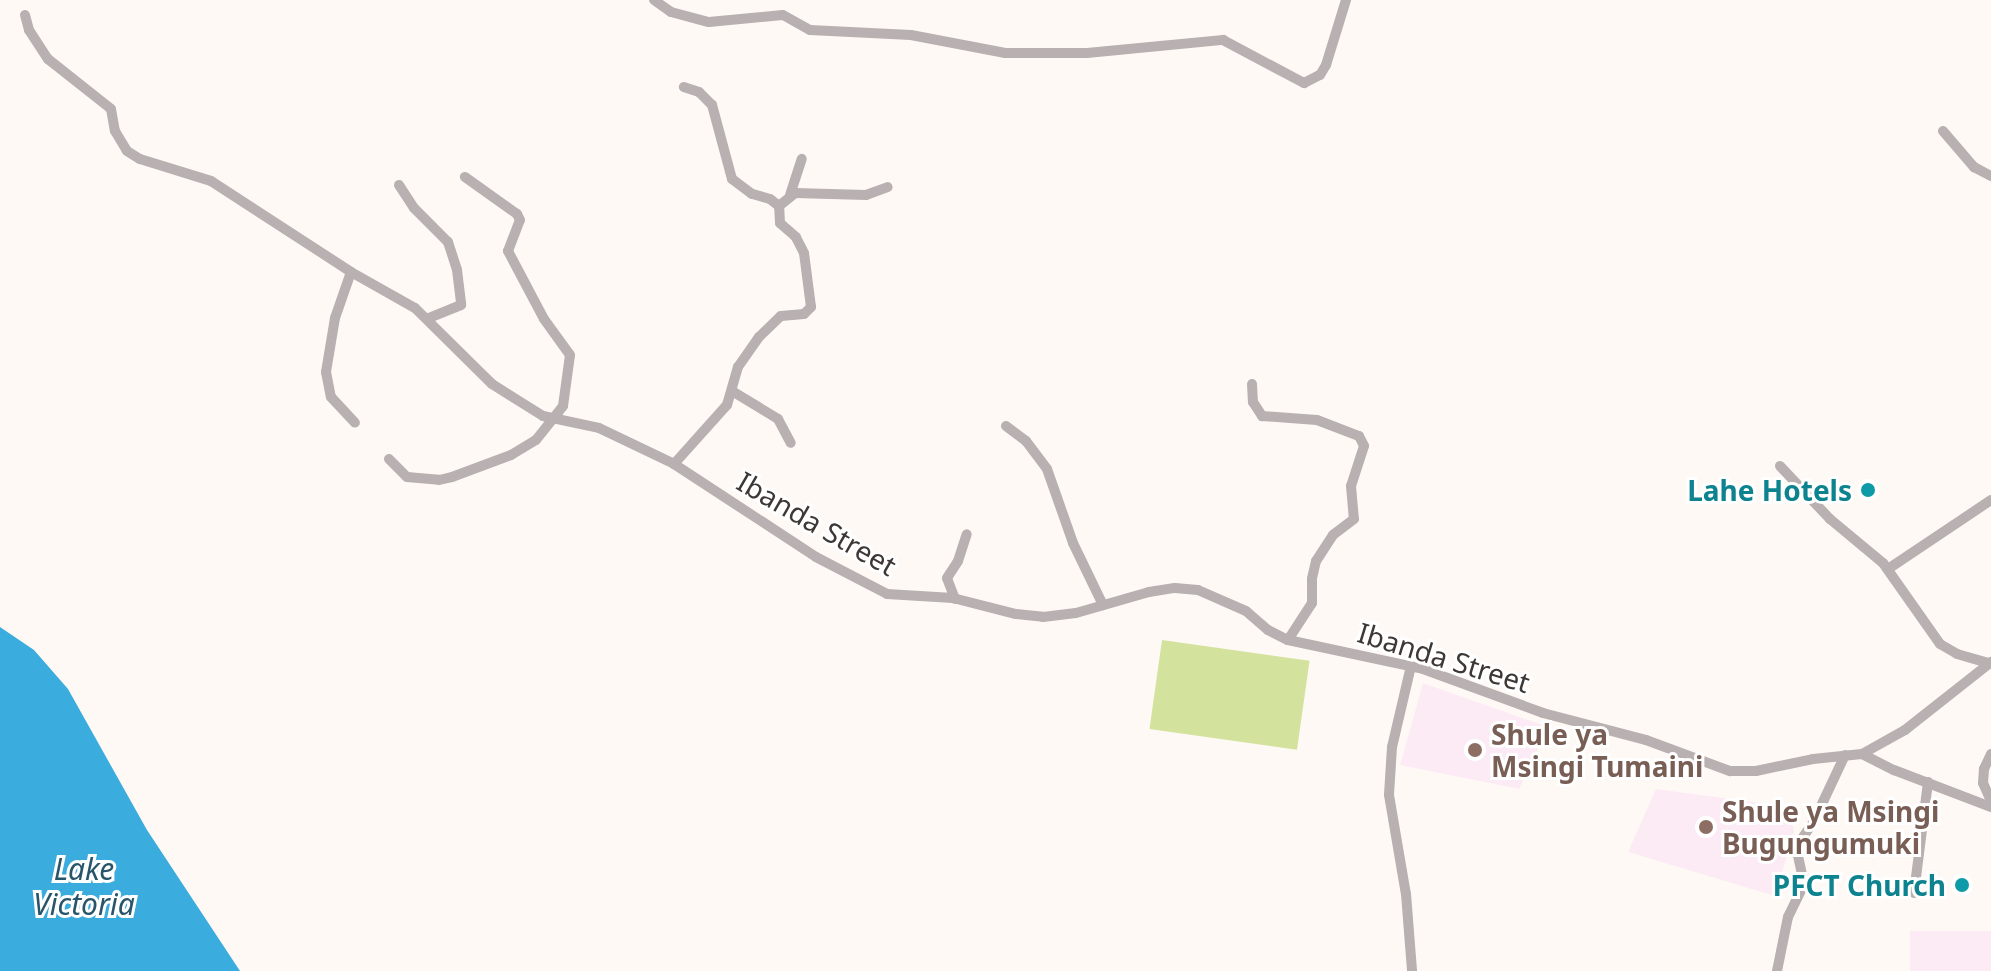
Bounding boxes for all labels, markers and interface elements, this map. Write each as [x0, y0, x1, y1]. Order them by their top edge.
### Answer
street label: Ibanda Street [731, 464, 903, 582]
place label: Lahe Hotels [1687, 473, 1852, 507]
marker: Lahe Hotels [1859, 481, 1877, 499]
street label: Ibanda Street [1354, 615, 1534, 699]
place label: Shule ya Msingi Tumaini [1491, 717, 1703, 783]
marker: Shule ya Msingi Tumaini [1466, 741, 1484, 759]
place label: Shule ya Msingi Bugungumuki [1722, 794, 1939, 860]
marker: Shule ya Msingi Bugungumuki [1697, 818, 1715, 836]
water label: Lake Victoria [33, 851, 135, 922]
place label: PFCT Church [1773, 868, 1946, 902]
marker: PFCT Church [1953, 876, 1971, 894]

